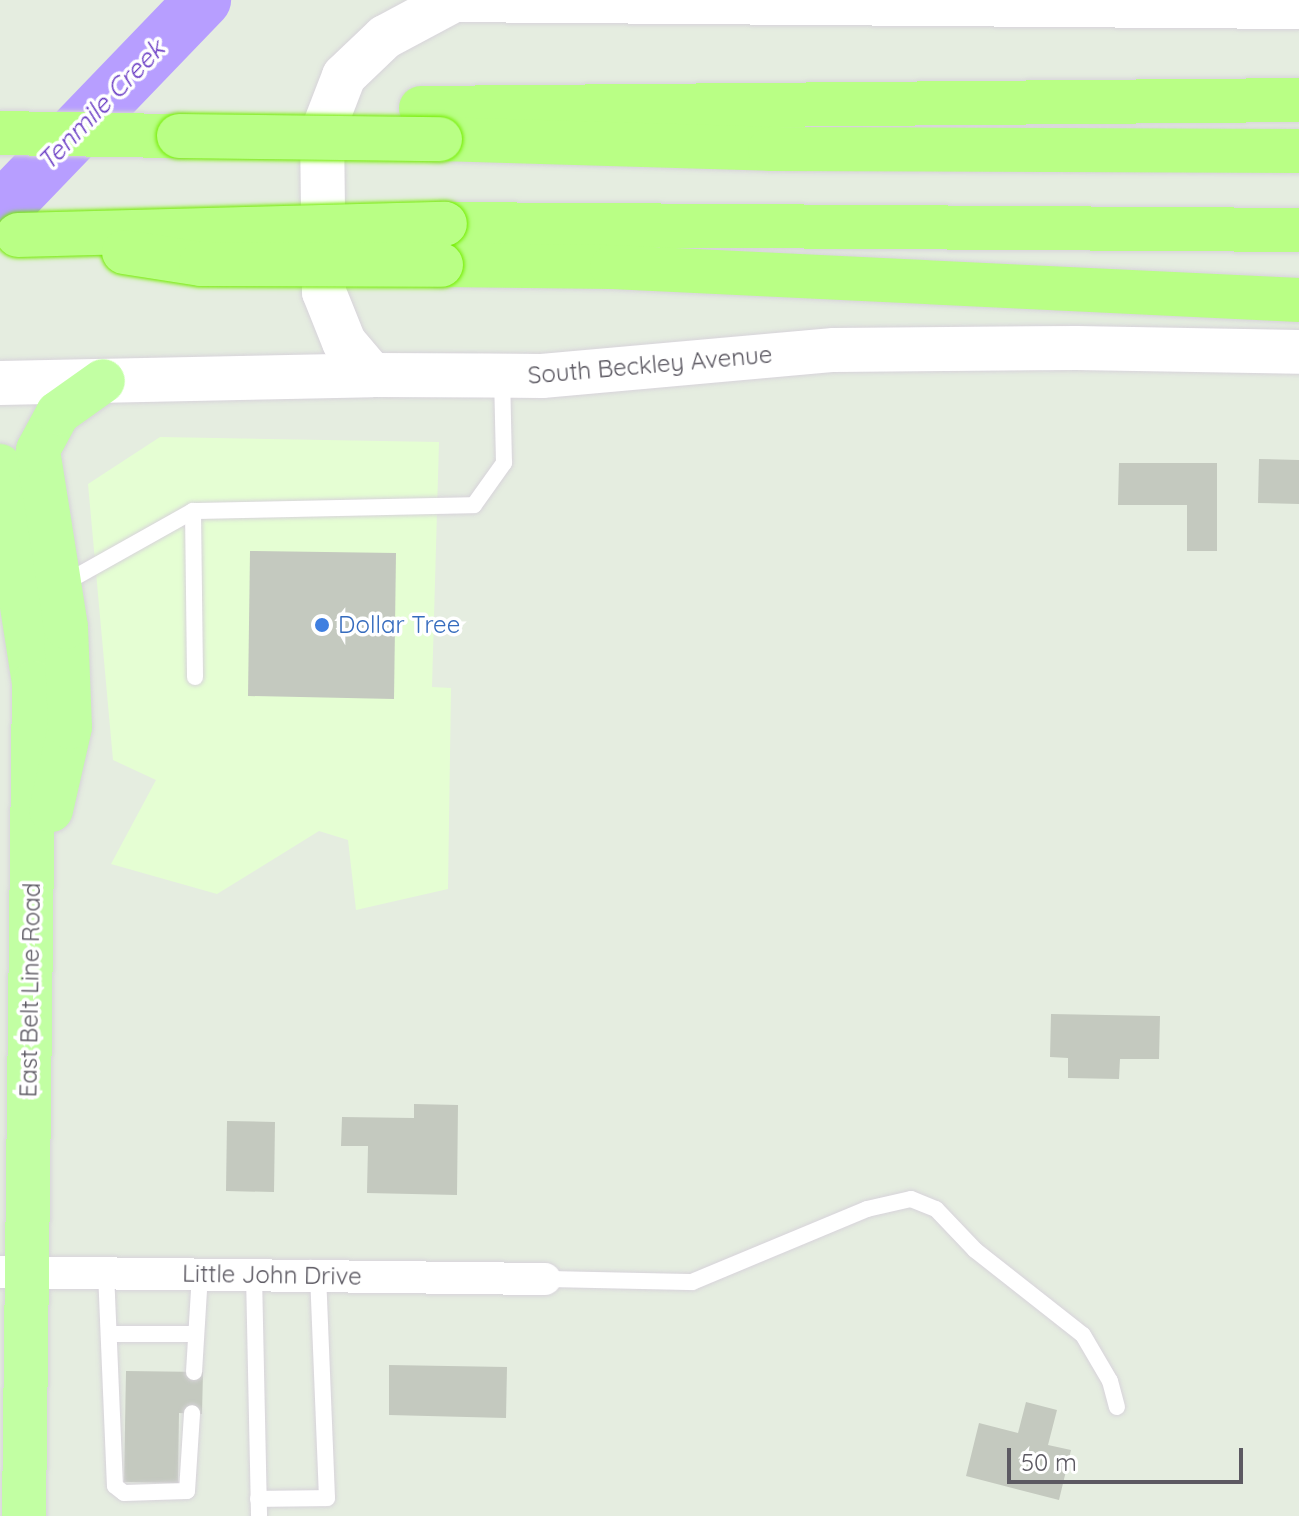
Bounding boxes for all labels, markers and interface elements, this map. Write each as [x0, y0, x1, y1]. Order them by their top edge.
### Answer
water label: Tenmile Creek [31, 33, 171, 177]
street label: South Beckley Avenue [527, 340, 773, 390]
place label: Dollar Tree [338, 611, 460, 639]
marker: Dollar Tree [313, 616, 331, 634]
street label: East Belt Line Road [14, 882, 46, 1098]
street label: Little John Drive [182, 1259, 362, 1291]
scale bar [1011, 1432, 1247, 1482]
text: 50 m [1021, 1447, 1077, 1477]

